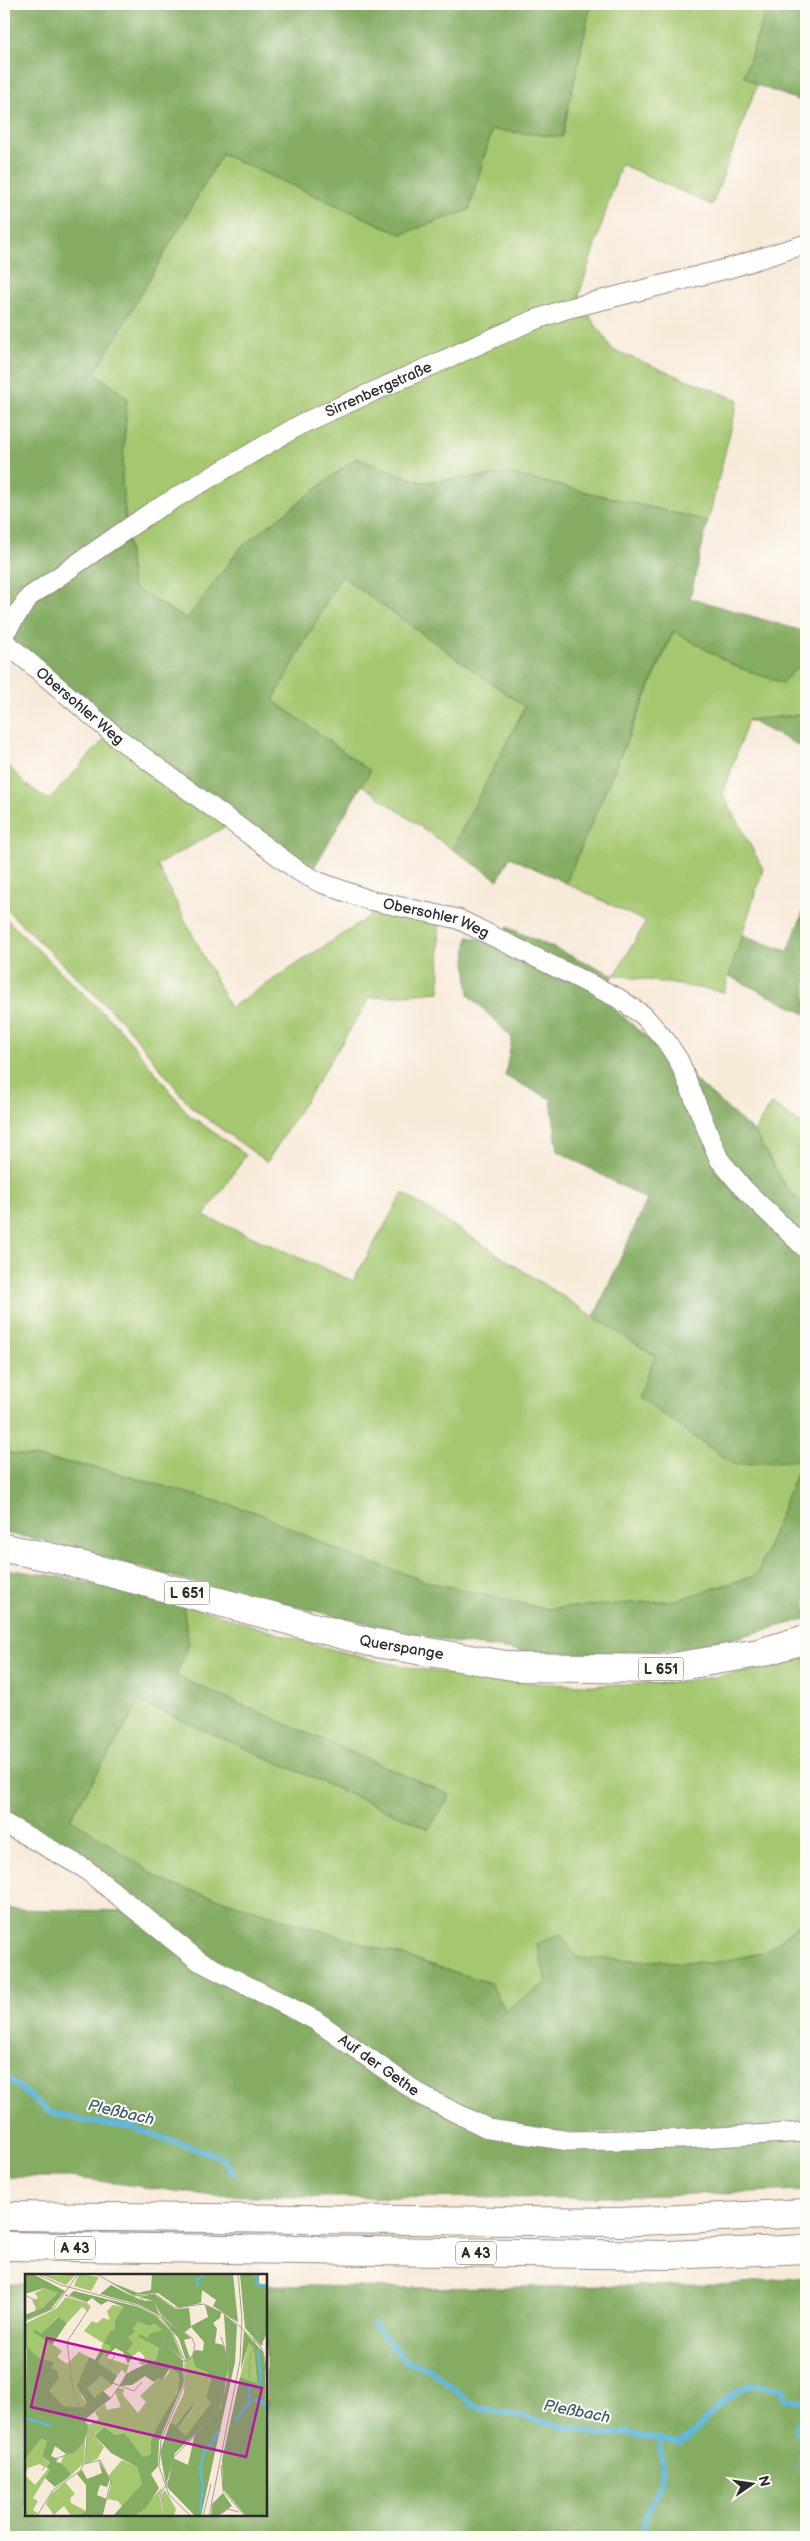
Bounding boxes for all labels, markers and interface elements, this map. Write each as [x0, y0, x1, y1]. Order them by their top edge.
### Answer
street label: Sirrenbergstraße [322, 357, 435, 421]
street label: Obersohler Weg [32, 663, 128, 749]
street label: Obersohler Weg [381, 894, 492, 942]
road number: L 651 [164, 1582, 210, 1605]
street label: Querspange [357, 1630, 445, 1664]
road number: L 651 [638, 1658, 684, 1680]
street label: Auf der Gethe [335, 2030, 423, 2100]
water label: Pleßbach [86, 2096, 156, 2130]
road number: A 43 [55, 2236, 95, 2260]
road number: A 43 [456, 2242, 496, 2264]
inset map [25, 2274, 268, 2516]
water label: Pleßbach [542, 2396, 612, 2428]
north arrow [728, 2458, 778, 2508]
text: N [755, 2474, 774, 2488]

